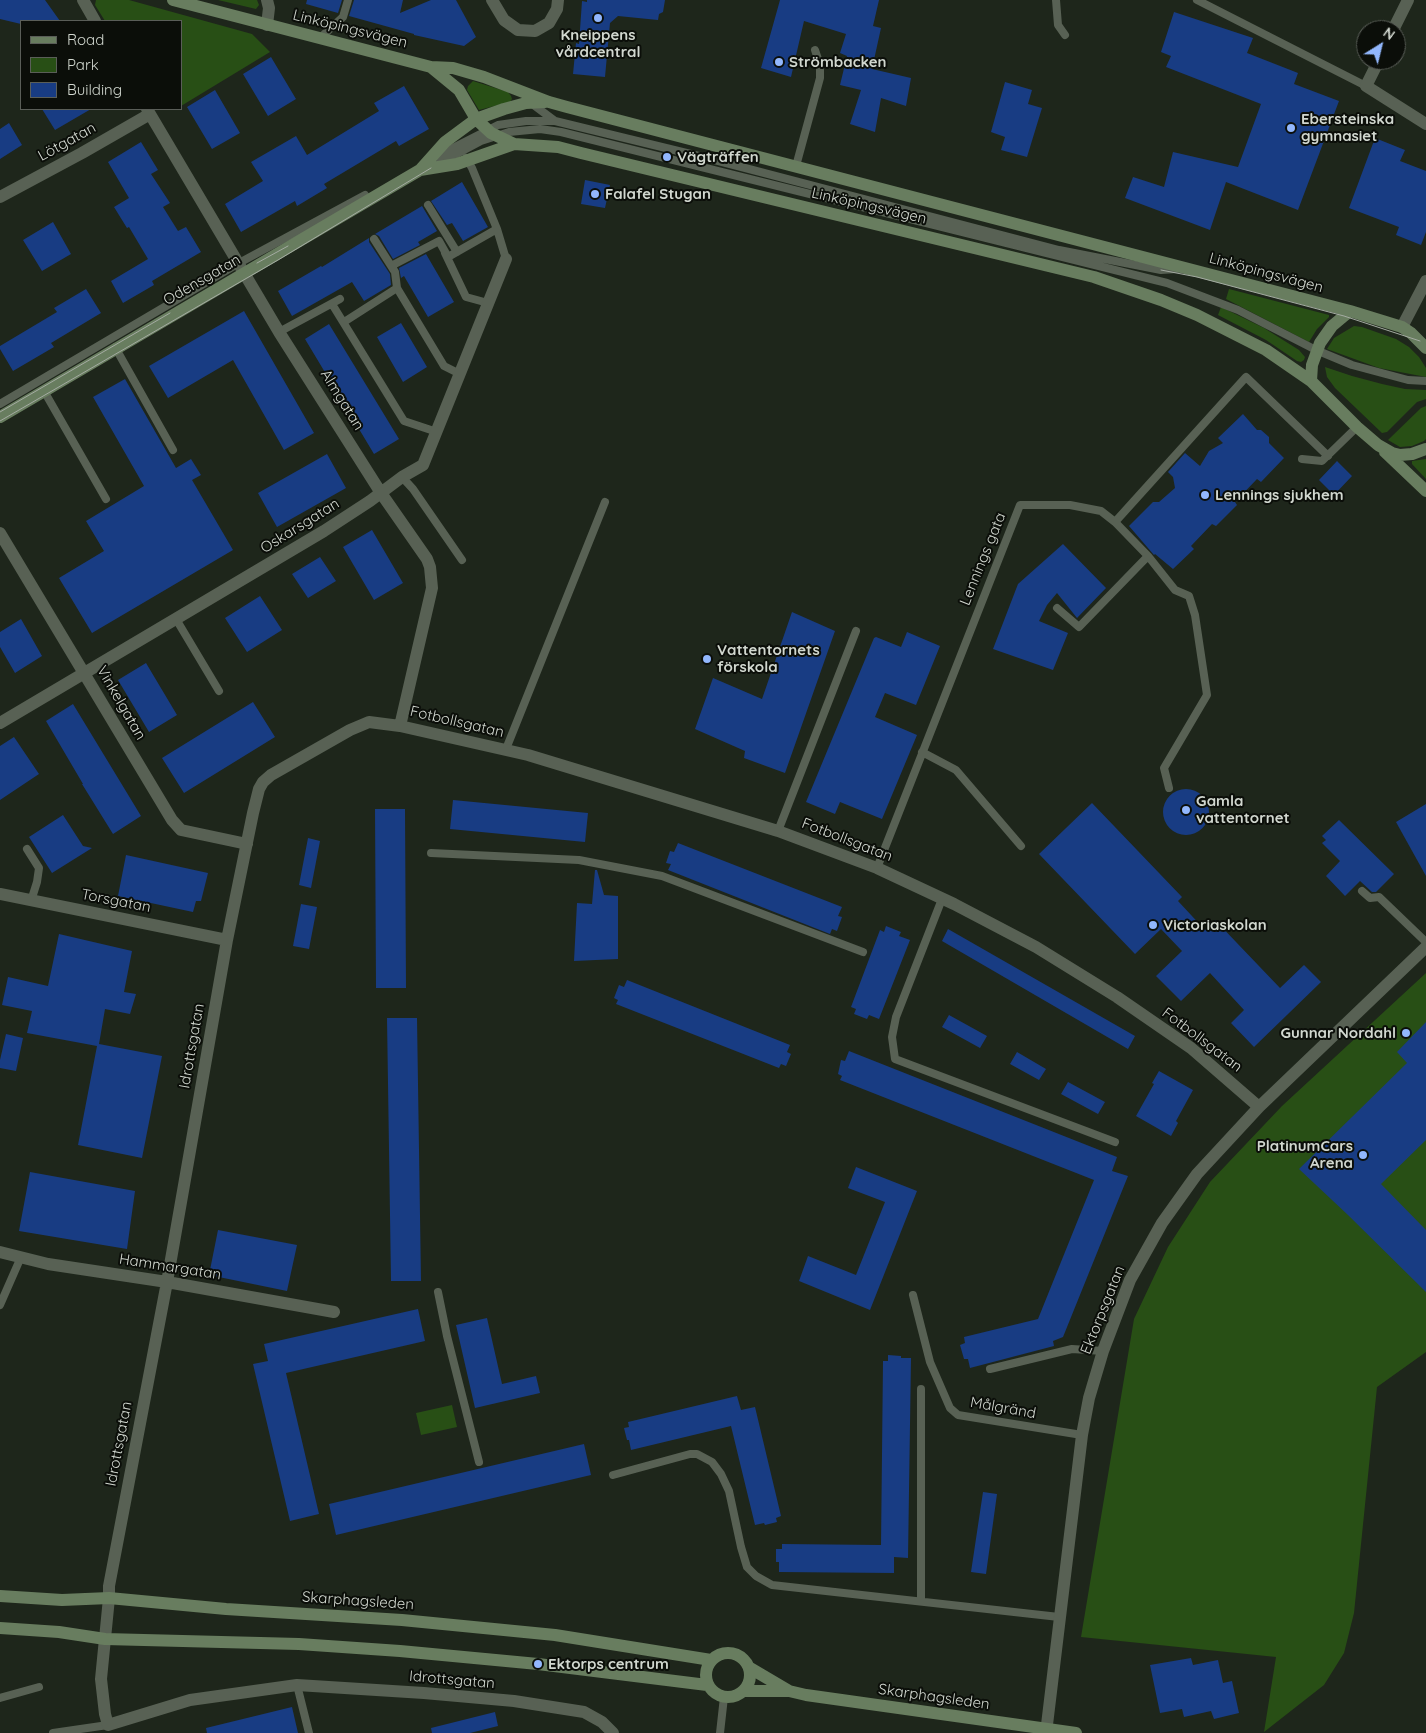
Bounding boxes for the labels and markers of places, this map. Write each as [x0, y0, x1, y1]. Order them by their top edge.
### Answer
marker: Kneippens vårdcentral [592, 12, 604, 24]
place label: Kneippens vårdcentral [556, 26, 640, 61]
place label: Strömbacken [789, 53, 886, 71]
marker: Strömbacken [773, 56, 785, 68]
place label: Ebersteinska gymnasiet [1301, 110, 1394, 145]
marker: Ebersteinska gymnasiet [1285, 122, 1297, 134]
place label: Vägträffen [677, 148, 759, 166]
marker: Vägträffen [661, 151, 673, 163]
place label: Falafel Stugan [605, 185, 711, 203]
marker: Falafel Stugan [589, 188, 601, 200]
place label: Lennings sjukhem [1215, 486, 1344, 504]
marker: Lennings sjukhem [1199, 489, 1211, 501]
place label: Vattentornets förskola [717, 641, 820, 676]
marker: Vattentornets förskola [701, 653, 713, 665]
place label: Gamla vattentornet [1196, 792, 1290, 827]
marker: Gamla vattentornet [1180, 804, 1192, 816]
place label: Victoriaskolan [1163, 916, 1267, 934]
marker: Victoriaskolan [1147, 919, 1159, 931]
place label: Gunnar Nordahl [1281, 1024, 1396, 1042]
marker: Gunnar Nordahl [1400, 1027, 1412, 1039]
place label: PlatinumCars Arena [1257, 1137, 1353, 1172]
marker: PlatinumCars Arena [1357, 1149, 1369, 1161]
place label: Ektorps centrum [548, 1655, 669, 1673]
marker: Ektorps centrum [532, 1658, 544, 1670]

